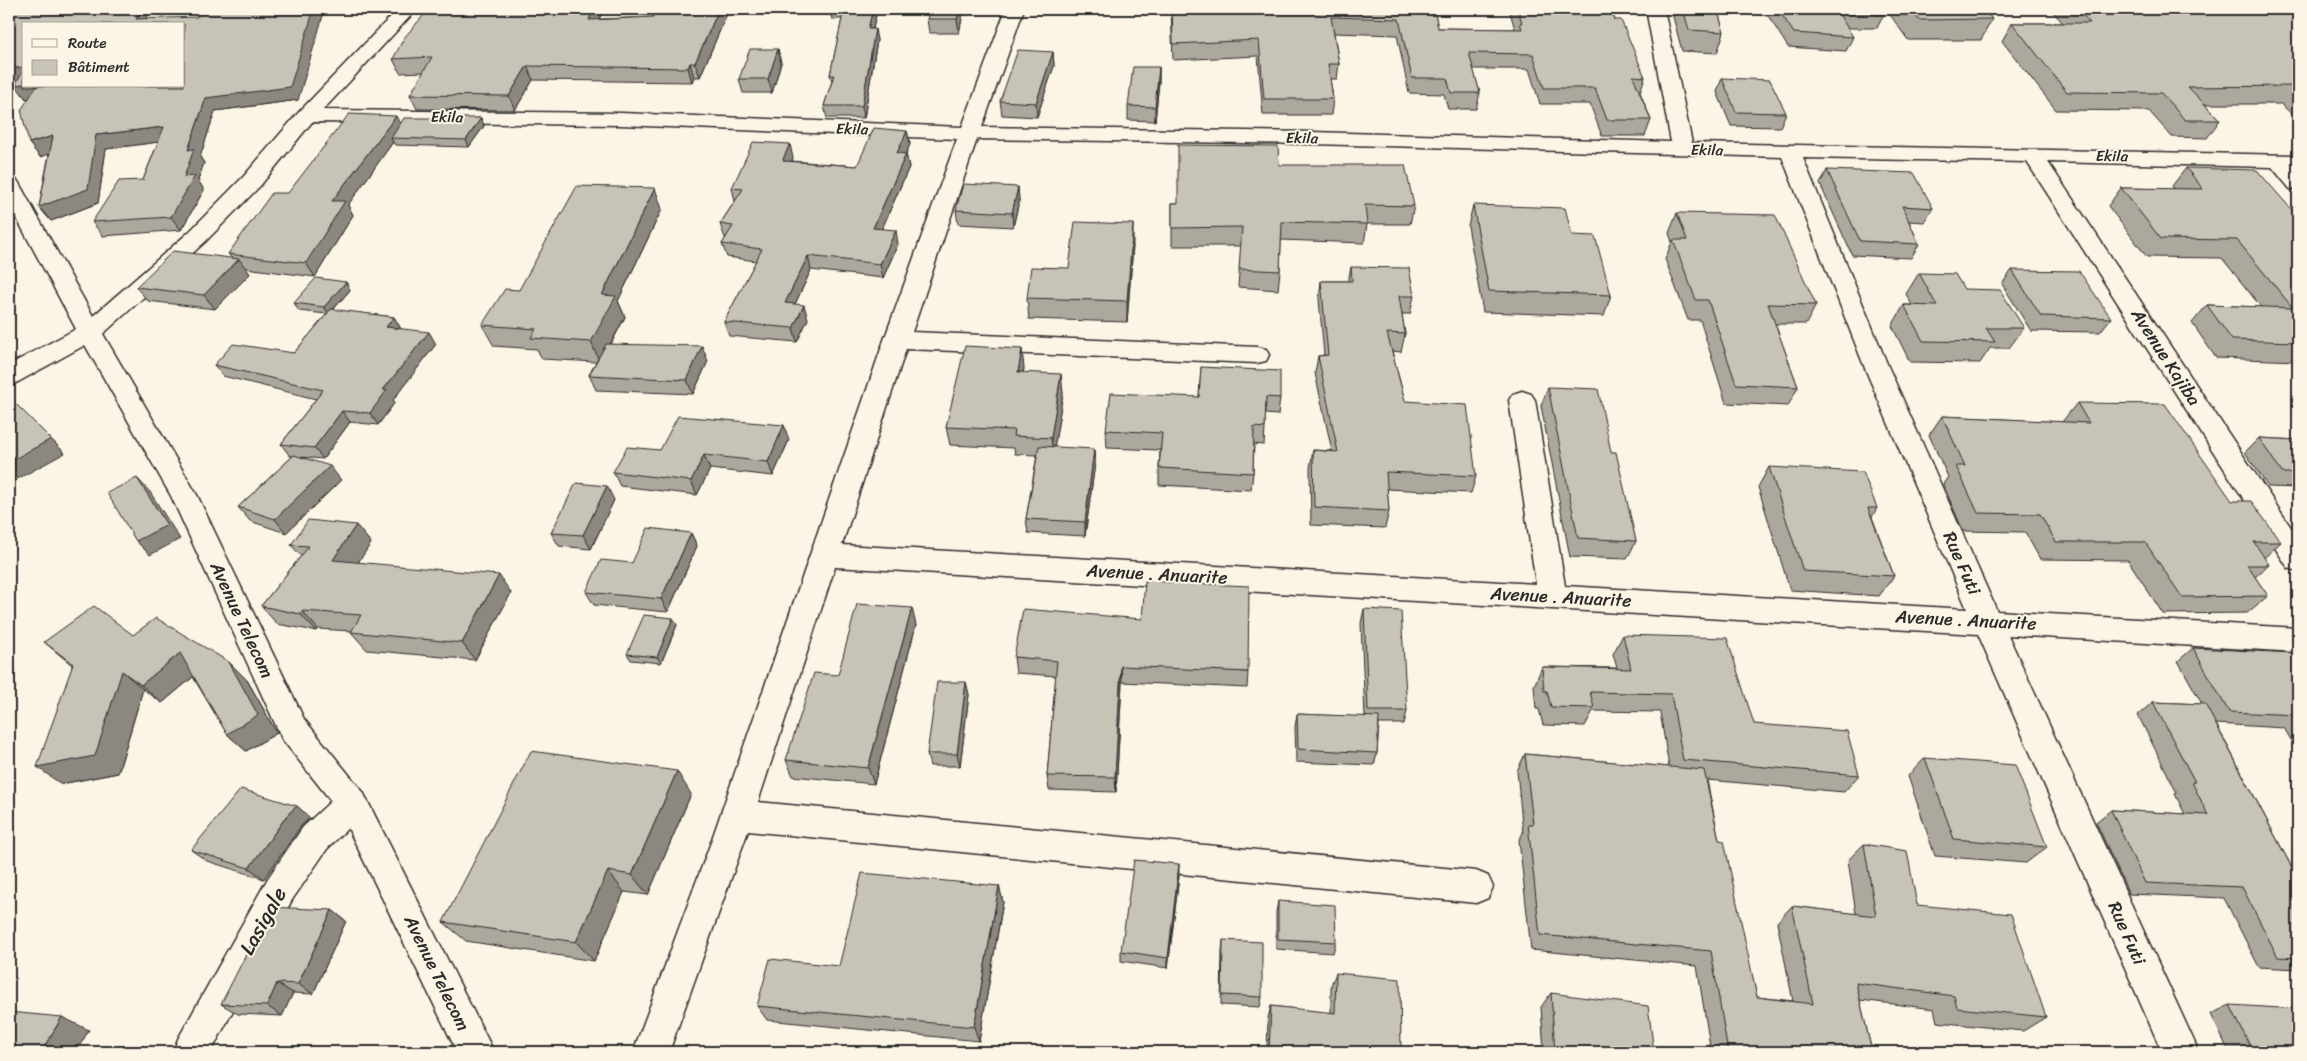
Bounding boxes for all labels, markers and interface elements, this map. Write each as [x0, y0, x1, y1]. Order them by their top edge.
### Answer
legend [22, 22, 185, 88]
text: Route [68, 30, 107, 56]
text: Bâtiment [68, 54, 130, 80]
street label: Ekila [431, 104, 464, 130]
street label: Ekila [835, 115, 869, 143]
street label: Ekila [1286, 125, 1319, 151]
street label: Ekila [1691, 137, 1724, 163]
street label: Ekila [2096, 143, 2129, 169]
street label: Avenue Kajiba [2122, 301, 2210, 412]
street label: Rue Futi [1934, 526, 1991, 601]
street label: Avenue . Anuarite [1085, 554, 1228, 594]
street label: Avenue Telecom [200, 555, 283, 684]
street label: Avenue . Anuarite [1489, 577, 1632, 617]
street label: Avenue . Anuarite [1894, 600, 2037, 640]
street label: Lasigale [229, 879, 298, 962]
street label: Rue Futi [2099, 896, 2156, 971]
street label: Avenue Telecom [395, 909, 479, 1037]

